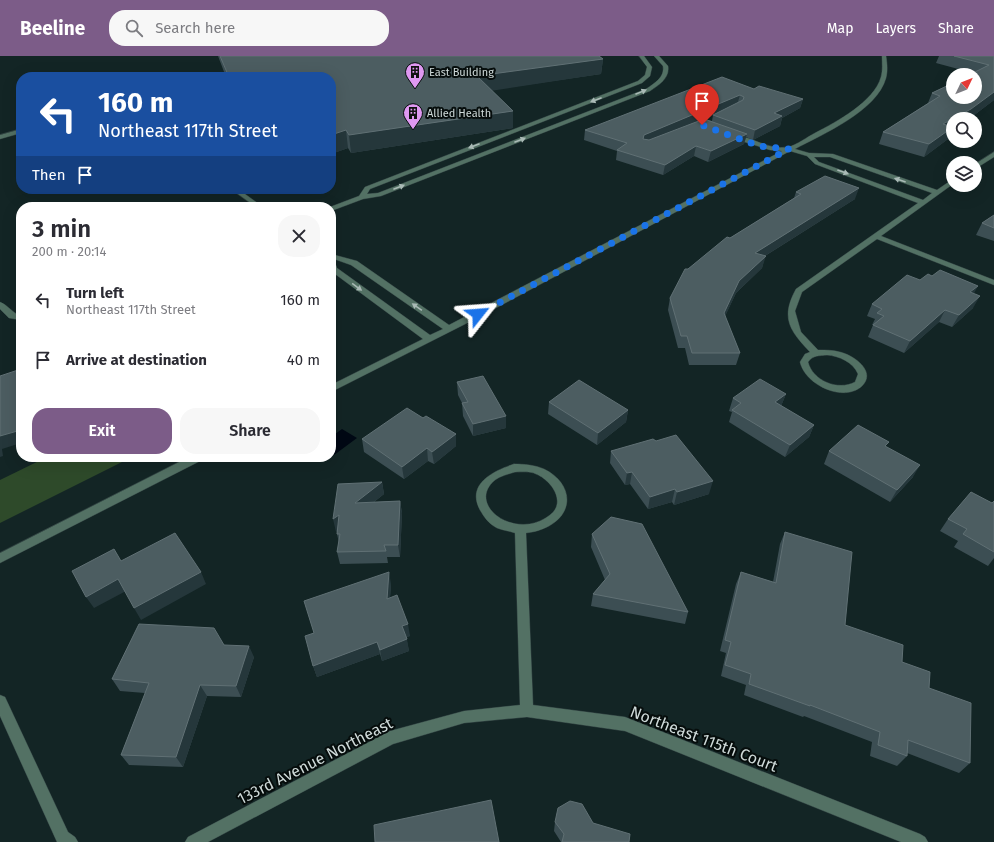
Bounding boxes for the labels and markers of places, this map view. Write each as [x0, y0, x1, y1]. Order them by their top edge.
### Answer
building icon: East Building [404, 61, 426, 89]
place label: East Building [429, 66, 494, 79]
pin [685, 84, 719, 125]
building icon: Allied Health [402, 102, 424, 130]
place label: Allied Health [427, 107, 491, 120]

